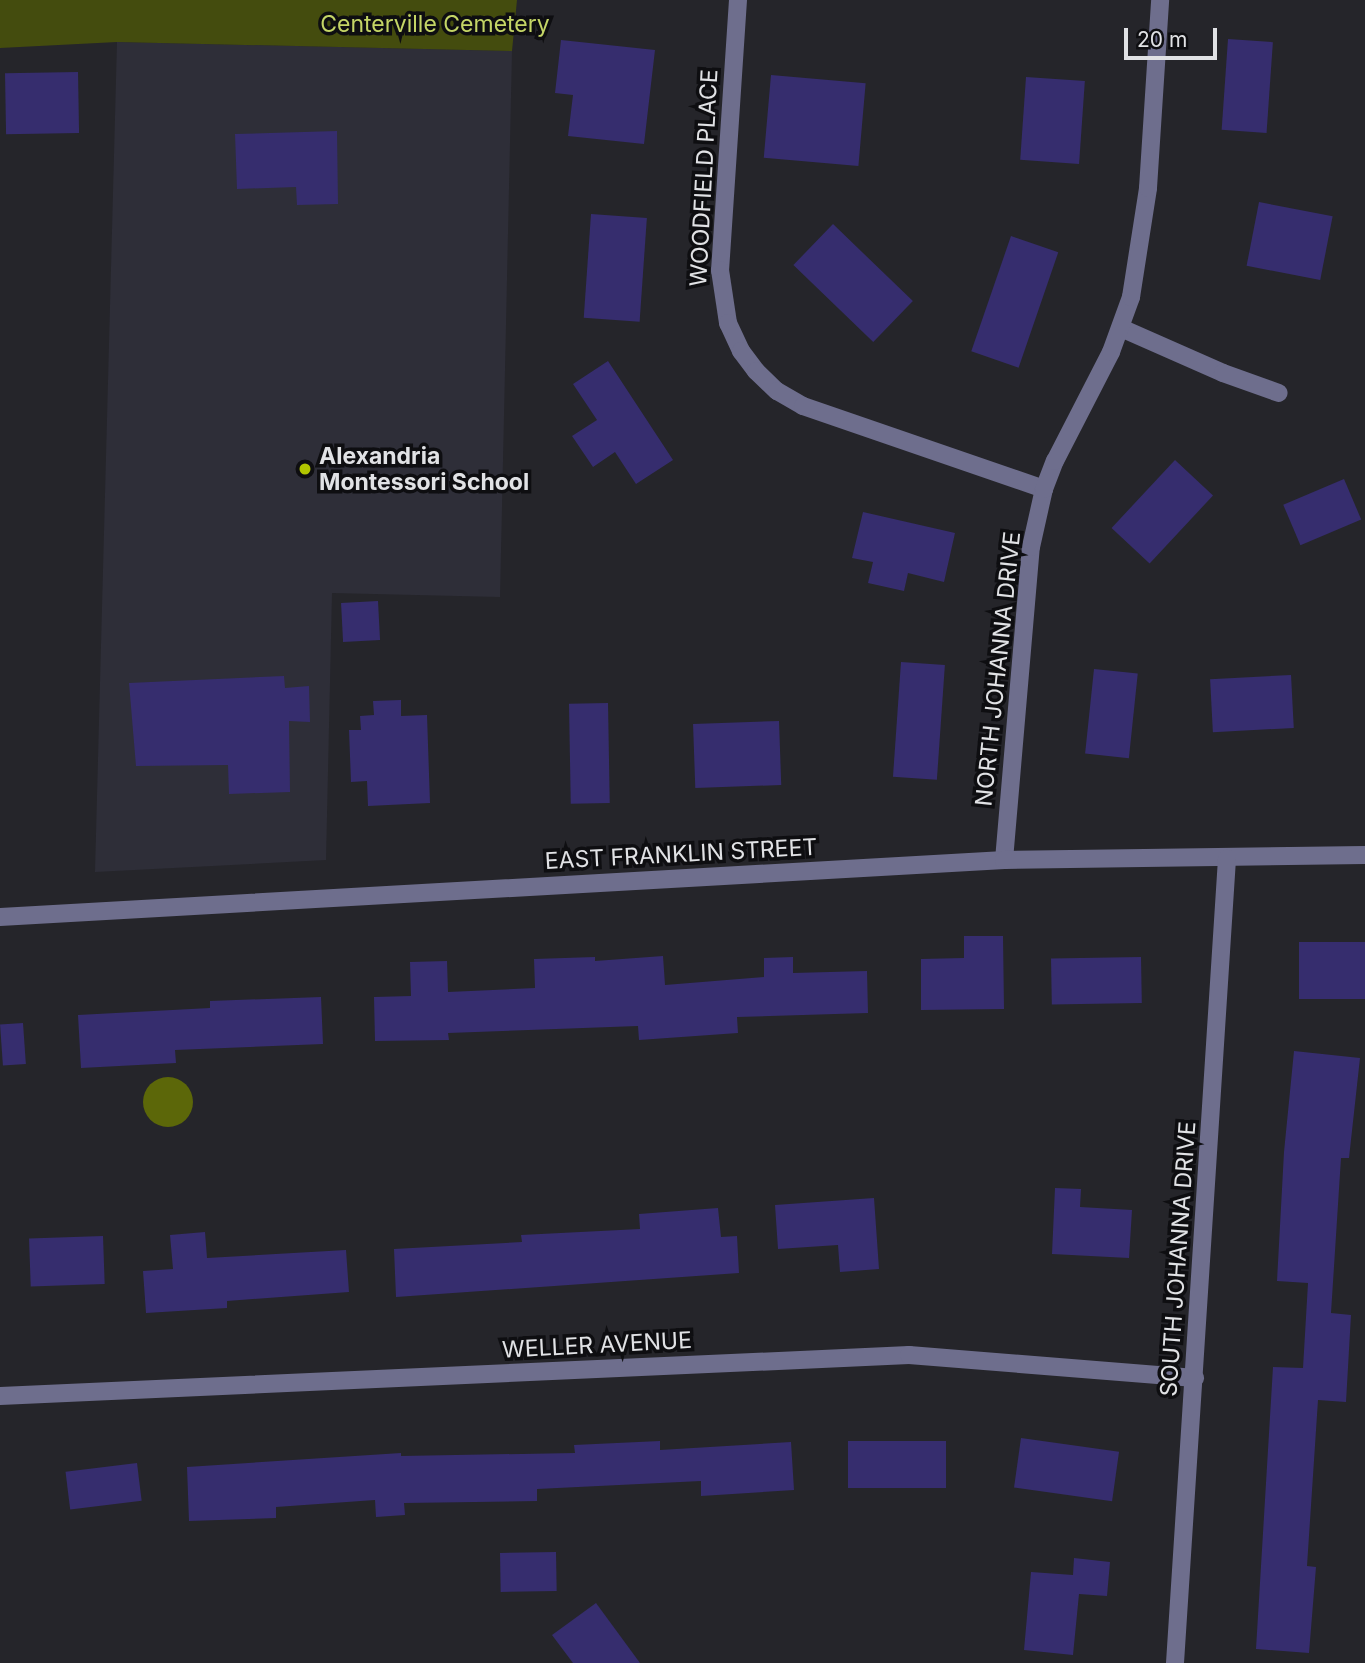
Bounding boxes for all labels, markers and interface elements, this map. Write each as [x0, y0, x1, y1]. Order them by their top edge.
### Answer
park label: Centerville Cemetery [320, 10, 550, 38]
scale bar [1127, 14, 1220, 58]
text: 20 m [1137, 27, 1187, 52]
street label: WOODFIELD PLACE [685, 69, 723, 287]
place label: Alexandria Montessori School [319, 442, 529, 496]
marker: Alexandria Montessori School [297, 461, 313, 477]
street label: NORTH JOHANNA DRIVE [970, 530, 1026, 808]
street label: EAST FRANKLIN STREET [544, 833, 818, 875]
street label: SOUTH JOHANNA DRIVE [1155, 1120, 1201, 1398]
street label: WELLER AVENUE [501, 1326, 693, 1364]

